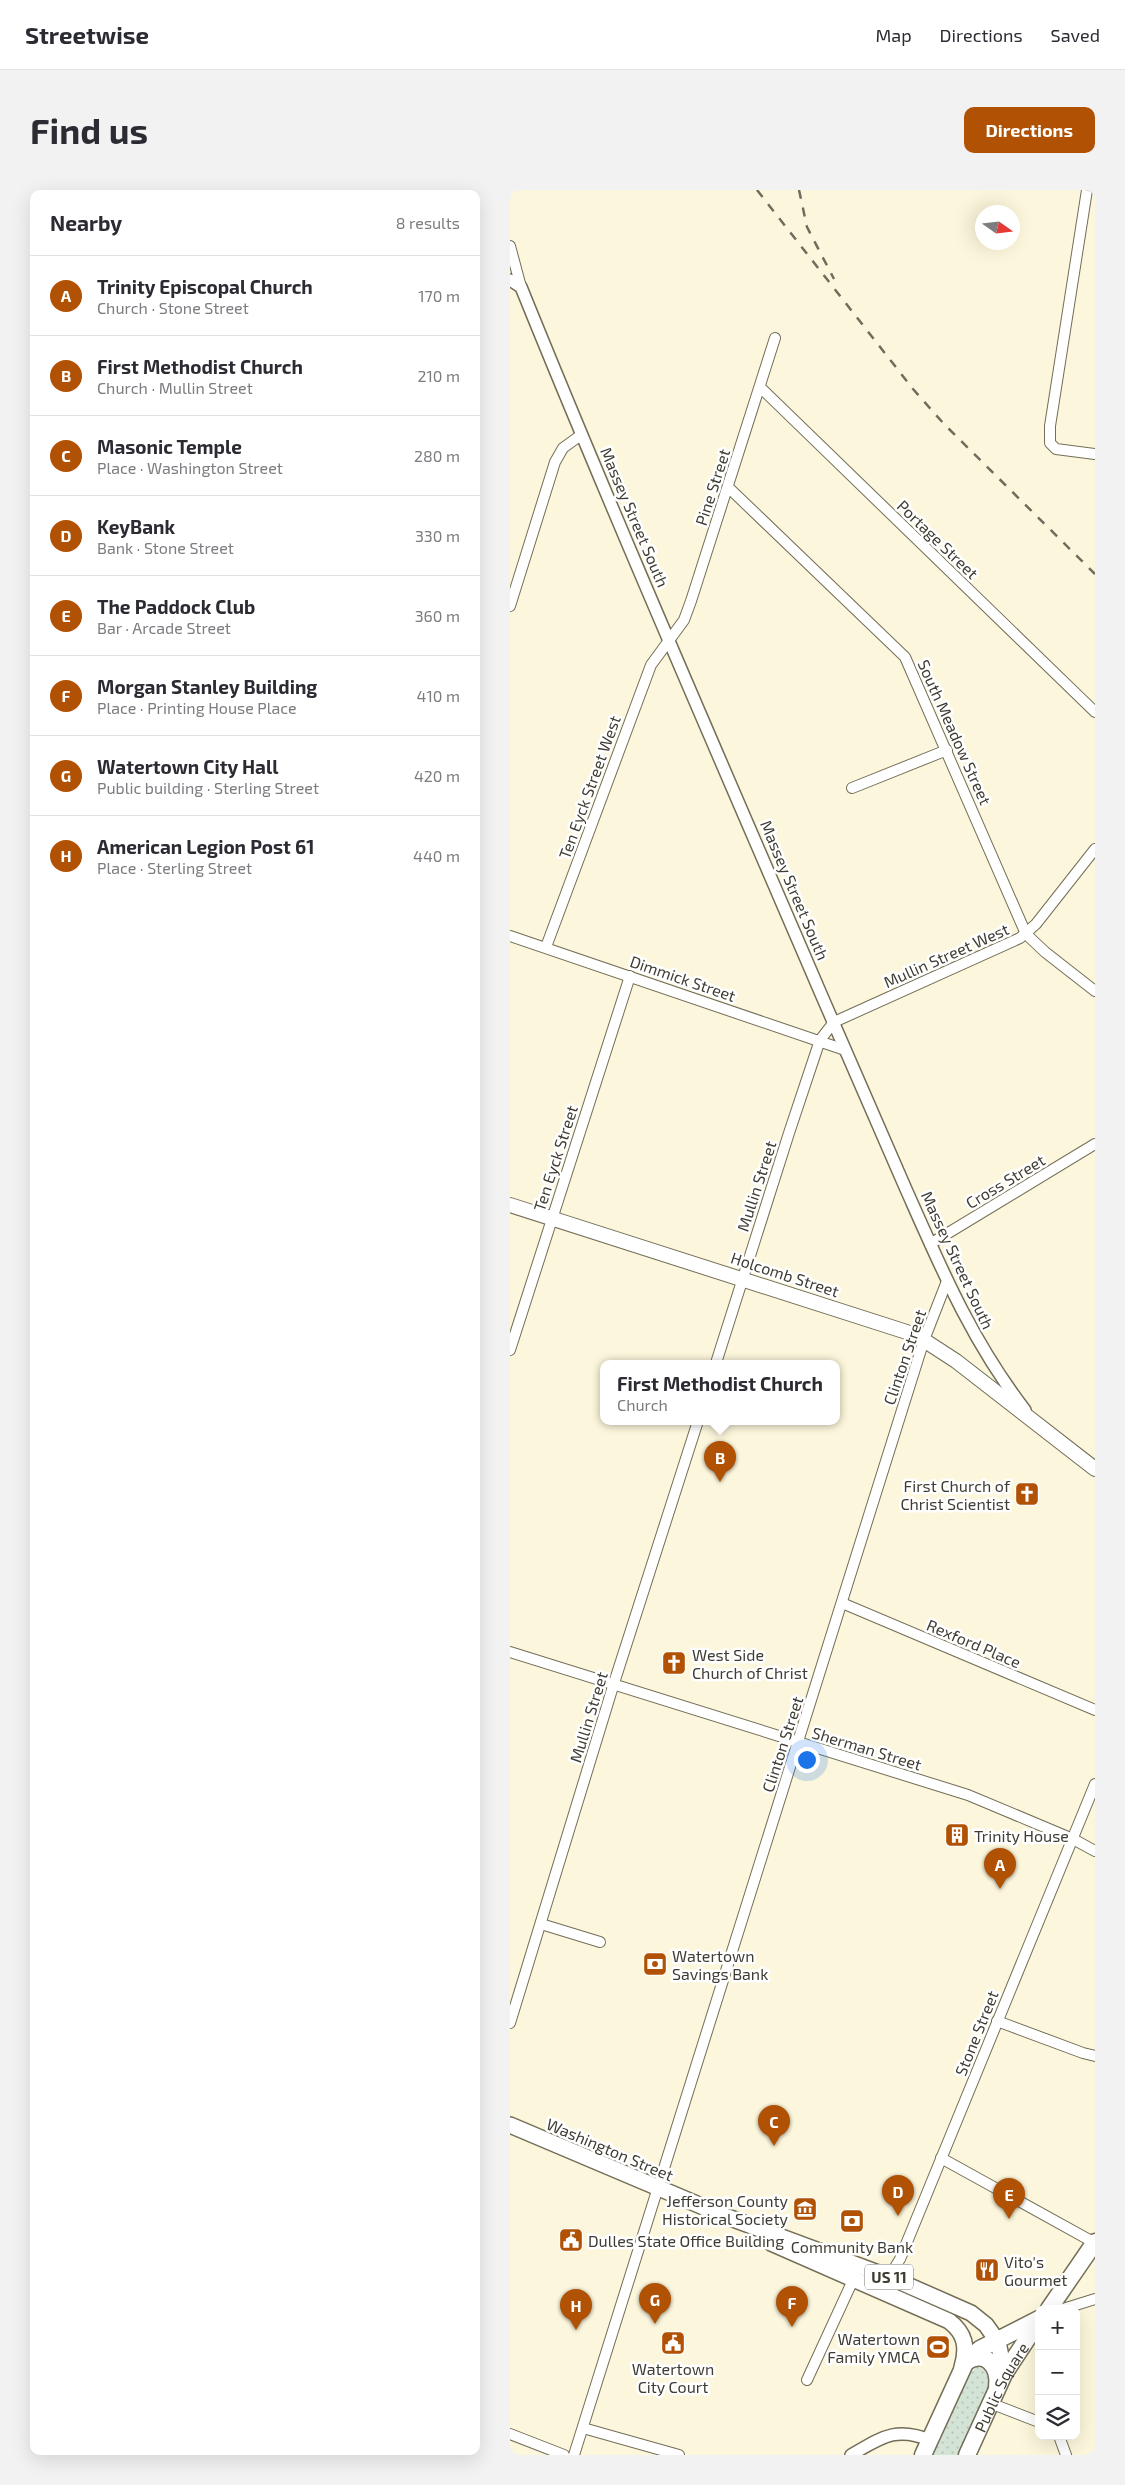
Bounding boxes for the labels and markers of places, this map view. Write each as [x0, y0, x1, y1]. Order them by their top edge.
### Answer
pin: B [704, 1441, 736, 1482]
place label: First Church of Christ Scientist [900, 1476, 1011, 1513]
church icon: First Church of Christ Scientist [1014, 1481, 1040, 1507]
place label: West Side Church of Christ [692, 1645, 808, 1682]
church icon: West Side Church of Christ [661, 1650, 687, 1676]
building icon: Trinity House [944, 1822, 970, 1848]
place label: Trinity House [974, 1826, 1069, 1845]
pin: A [984, 1848, 1016, 1889]
place label: Watertown Savings Bank [672, 1946, 768, 1983]
bank icon: Watertown Savings Bank [642, 1951, 668, 1977]
pin: C [758, 2105, 790, 2146]
pin: D [882, 2175, 914, 2216]
pin: E [993, 2178, 1025, 2219]
place label: Jefferson County Historical Society [662, 2191, 789, 2228]
museum icon: Jefferson County Historical Society [792, 2196, 818, 2222]
bank icon: Community Bank [839, 2208, 865, 2234]
public building icon: Dulles State Office Building [558, 2227, 584, 2253]
place label: Dulles State Office Building [588, 2231, 784, 2250]
place label: Community Bank [791, 2237, 913, 2256]
place label: Vito's Gourmet [1004, 2252, 1067, 2289]
restaurant icon: Vito's Gourmet [974, 2257, 1000, 2283]
pin: G [639, 2283, 671, 2324]
pin: F [776, 2286, 808, 2327]
pin: H [560, 2289, 592, 2330]
place label: Watertown Family YMCA [827, 2329, 920, 2366]
public building icon: Watertown City Court [660, 2330, 686, 2356]
sports icon: Watertown Family YMCA [925, 2334, 951, 2360]
place label: Watertown City Court [632, 2359, 714, 2396]

